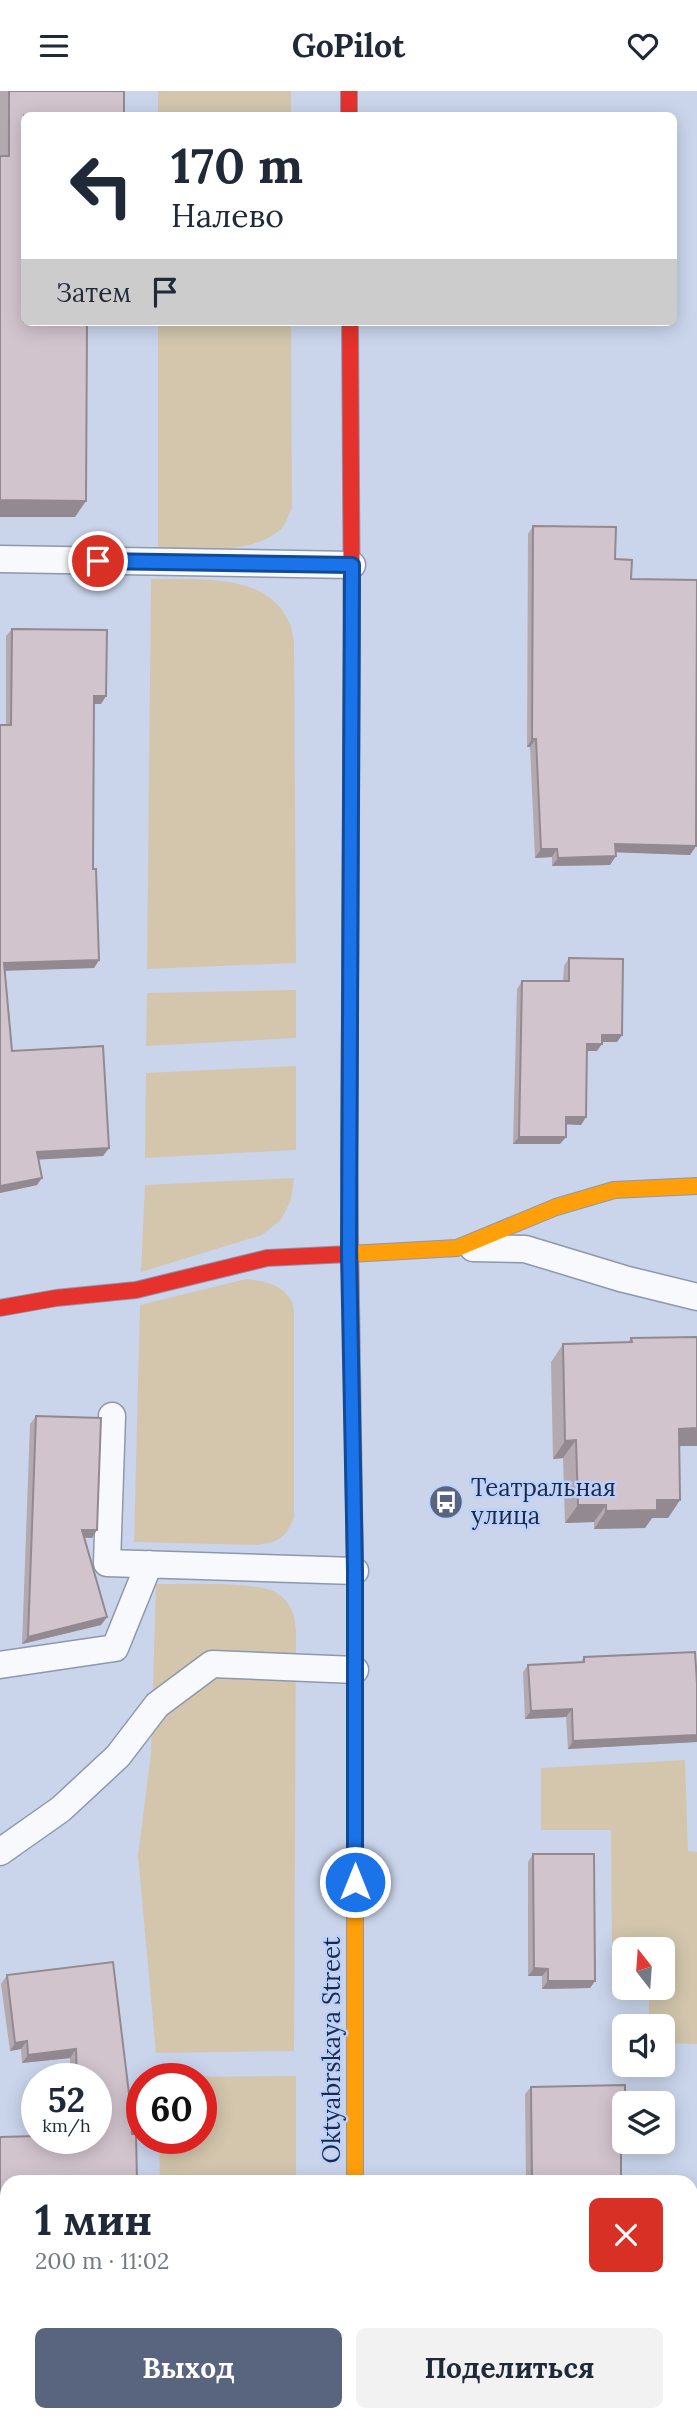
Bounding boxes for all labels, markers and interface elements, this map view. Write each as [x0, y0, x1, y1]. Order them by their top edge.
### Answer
text: GoPilot [292, 25, 405, 66]
icon: menu [35, 27, 73, 65]
icon: heart [624, 27, 662, 65]
text: 170 m [171, 134, 303, 196]
icon: left [56, 140, 147, 231]
text: Налево [171, 195, 284, 236]
icon: arrive [146, 273, 184, 311]
text: Затем [56, 276, 132, 309]
pin [68, 531, 128, 591]
icon: arrive [79, 542, 117, 580]
place label: Театральная улица [471, 1472, 616, 1531]
bus stop icon: Театральная улица [427, 1483, 465, 1521]
position arrow [318, 1845, 392, 1919]
street label: Oktyabrskaya Street [316, 1936, 347, 2163]
north arrow [612, 1937, 676, 2000]
map controls [612, 1937, 675, 2154]
button: sound [612, 2014, 675, 2077]
speed limit sign: 60 [126, 2063, 217, 2154]
text: 52 [48, 2077, 85, 2122]
button: layers [612, 2091, 675, 2154]
text: km/h [42, 2114, 91, 2137]
text: 1 мин [35, 2193, 152, 2247]
button: close [589, 2198, 663, 2272]
text: 200 m · 11:02 [35, 2246, 169, 2275]
button: Выход [35, 2328, 342, 2408]
button: Поделиться [356, 2328, 663, 2408]

